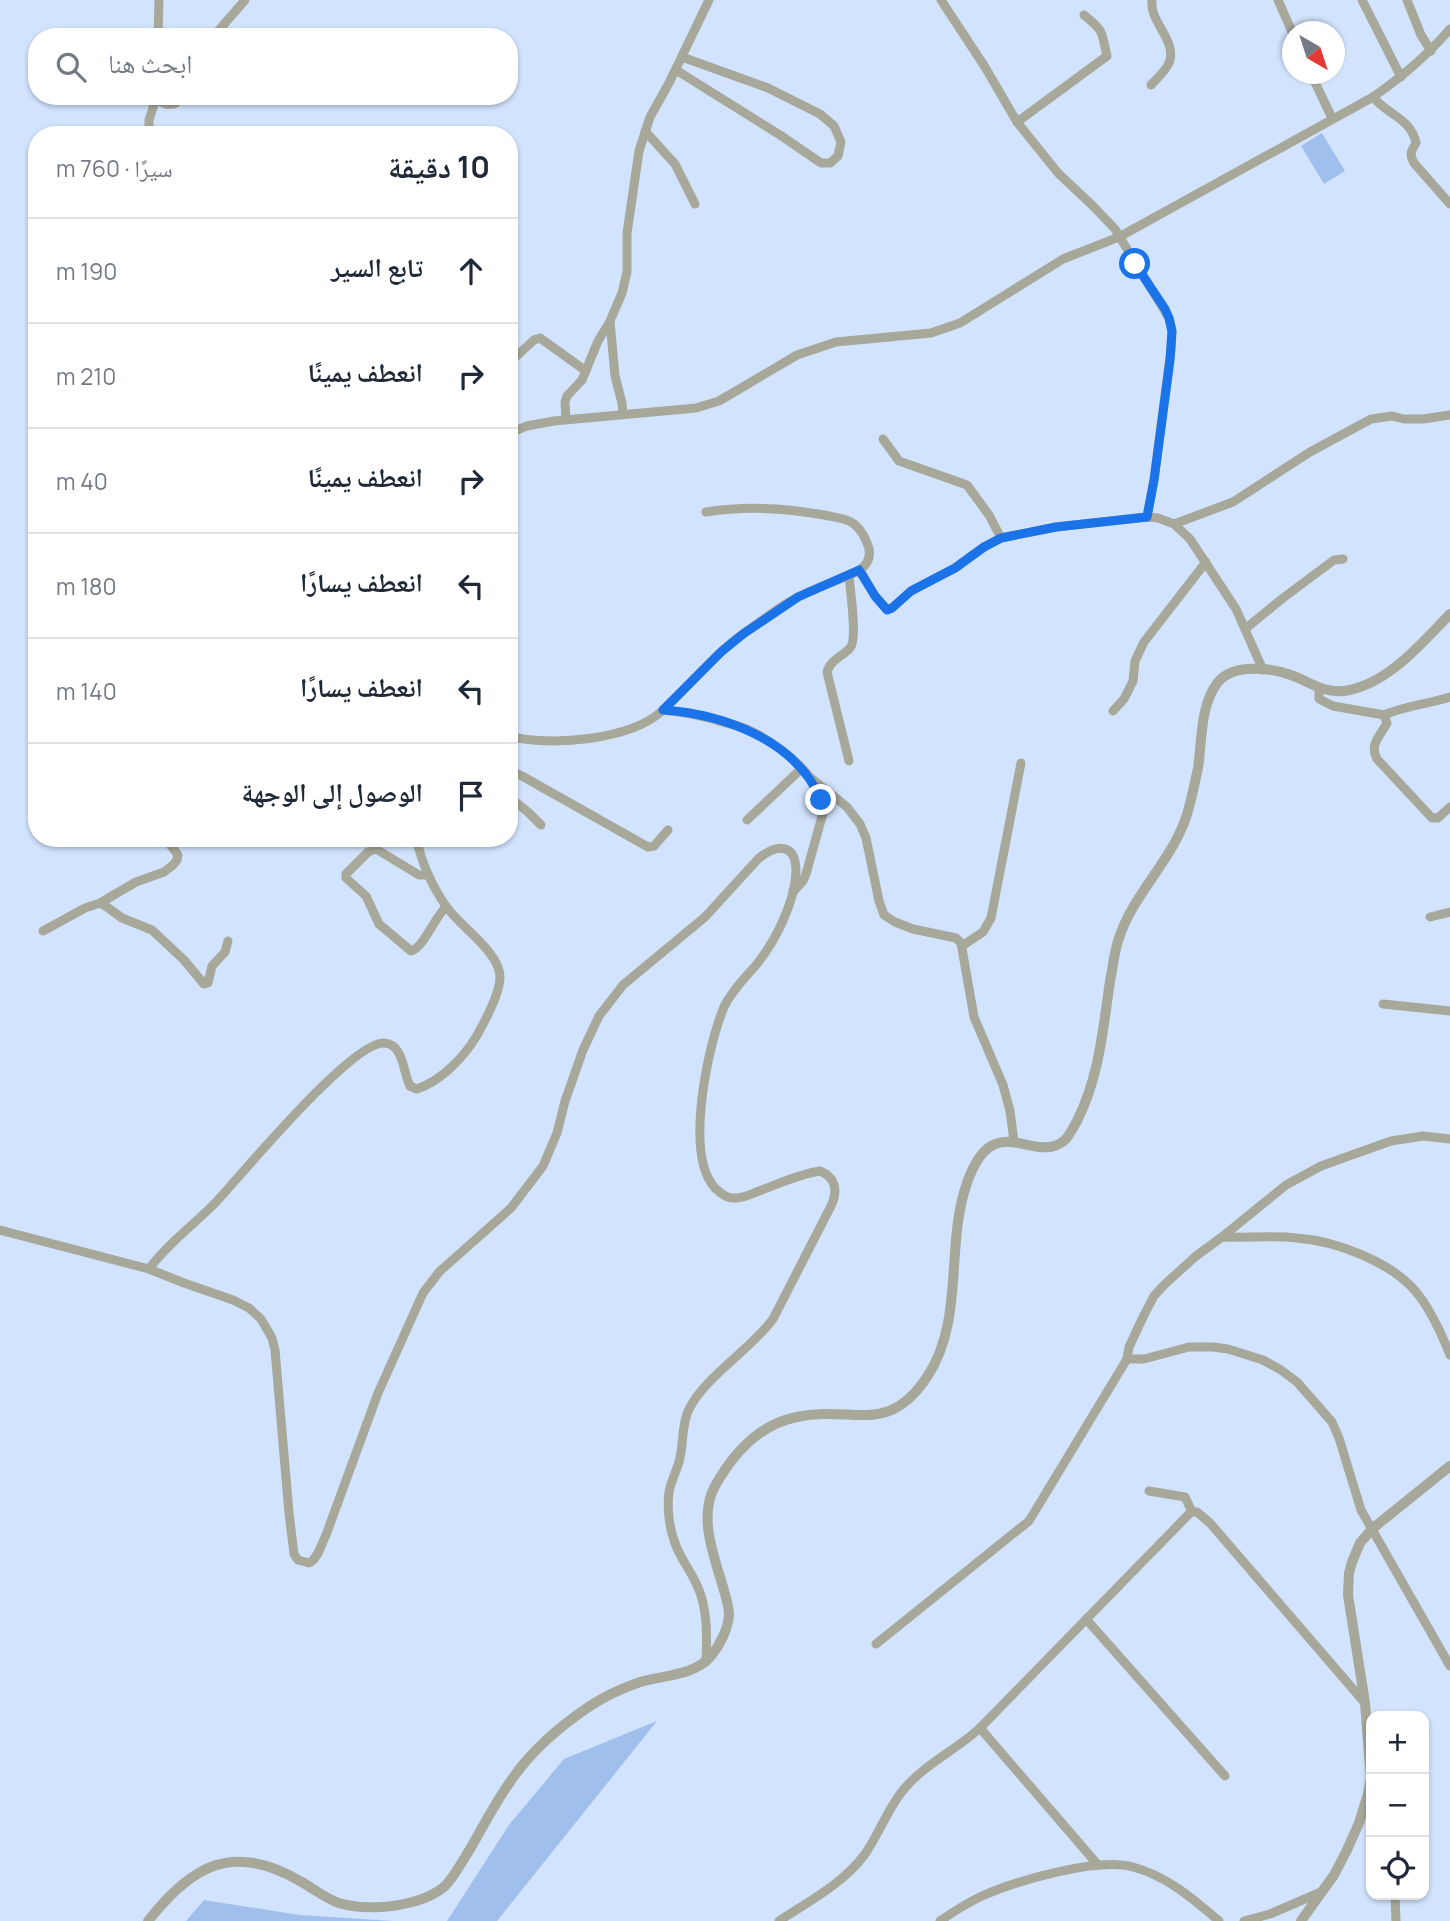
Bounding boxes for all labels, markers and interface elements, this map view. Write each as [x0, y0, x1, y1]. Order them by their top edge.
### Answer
north arrow [1282, 21, 1345, 84]
search box [28, 28, 518, 105]
text: ابحث هنا [108, 45, 192, 81]
icon: search [52, 48, 90, 86]
text: 10 دقيقة [388, 146, 490, 187]
text: سيرًا · 760 m [56, 152, 173, 184]
route start [1119, 248, 1150, 279]
text: تابع السير [331, 249, 423, 285]
icon: ahead [452, 252, 490, 290]
text: 190 m [56, 255, 117, 287]
text: انعطف يمينًا [308, 354, 423, 390]
icon: right [452, 357, 490, 395]
text: 210 m [56, 360, 116, 392]
text: انعطف يمينًا [308, 459, 423, 495]
icon: right [452, 462, 490, 500]
text: 40 m [56, 465, 108, 497]
text: انعطف يسارًا [300, 564, 423, 600]
icon: left [452, 567, 490, 605]
text: 180 m [56, 570, 116, 602]
text: انعطف يسارًا [300, 669, 423, 705]
icon: left [452, 672, 490, 710]
text: 140 m [56, 675, 117, 707]
text: الوصول إلى الوجهة [242, 774, 423, 810]
icon: arrive [452, 777, 490, 815]
route end [805, 784, 836, 815]
map controls [1366, 1711, 1429, 1900]
button: + [1366, 1711, 1429, 1774]
button: − [1366, 1774, 1429, 1837]
button: locate [1366, 1837, 1429, 1900]

